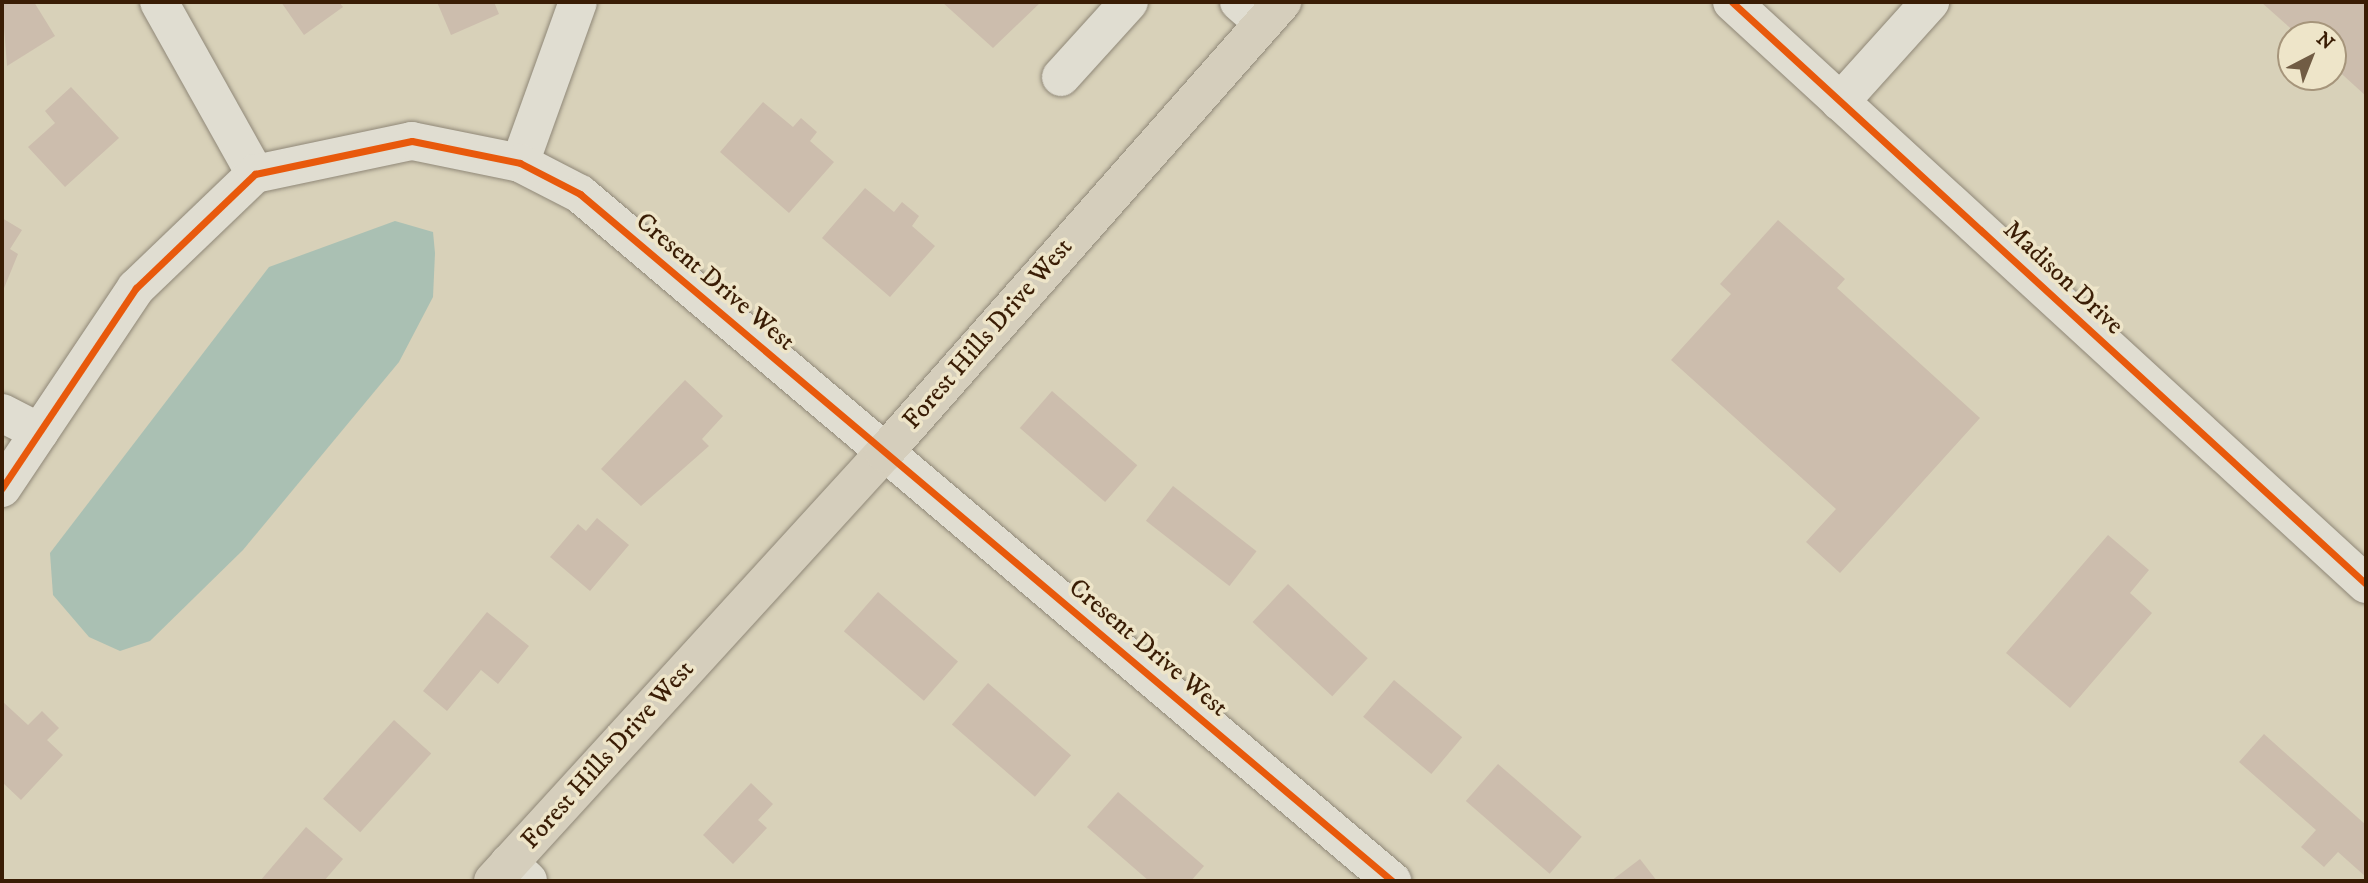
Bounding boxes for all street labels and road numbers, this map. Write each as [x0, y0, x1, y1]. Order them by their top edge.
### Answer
street label: Cresent Drive West [629, 206, 801, 358]
street label: Madison Drive [1996, 214, 2130, 342]
street label: Forest Hills Drive West [897, 232, 1079, 436]
street label: Cresent Drive West [1062, 572, 1234, 724]
street label: Forest Hills Drive West [515, 654, 701, 856]

